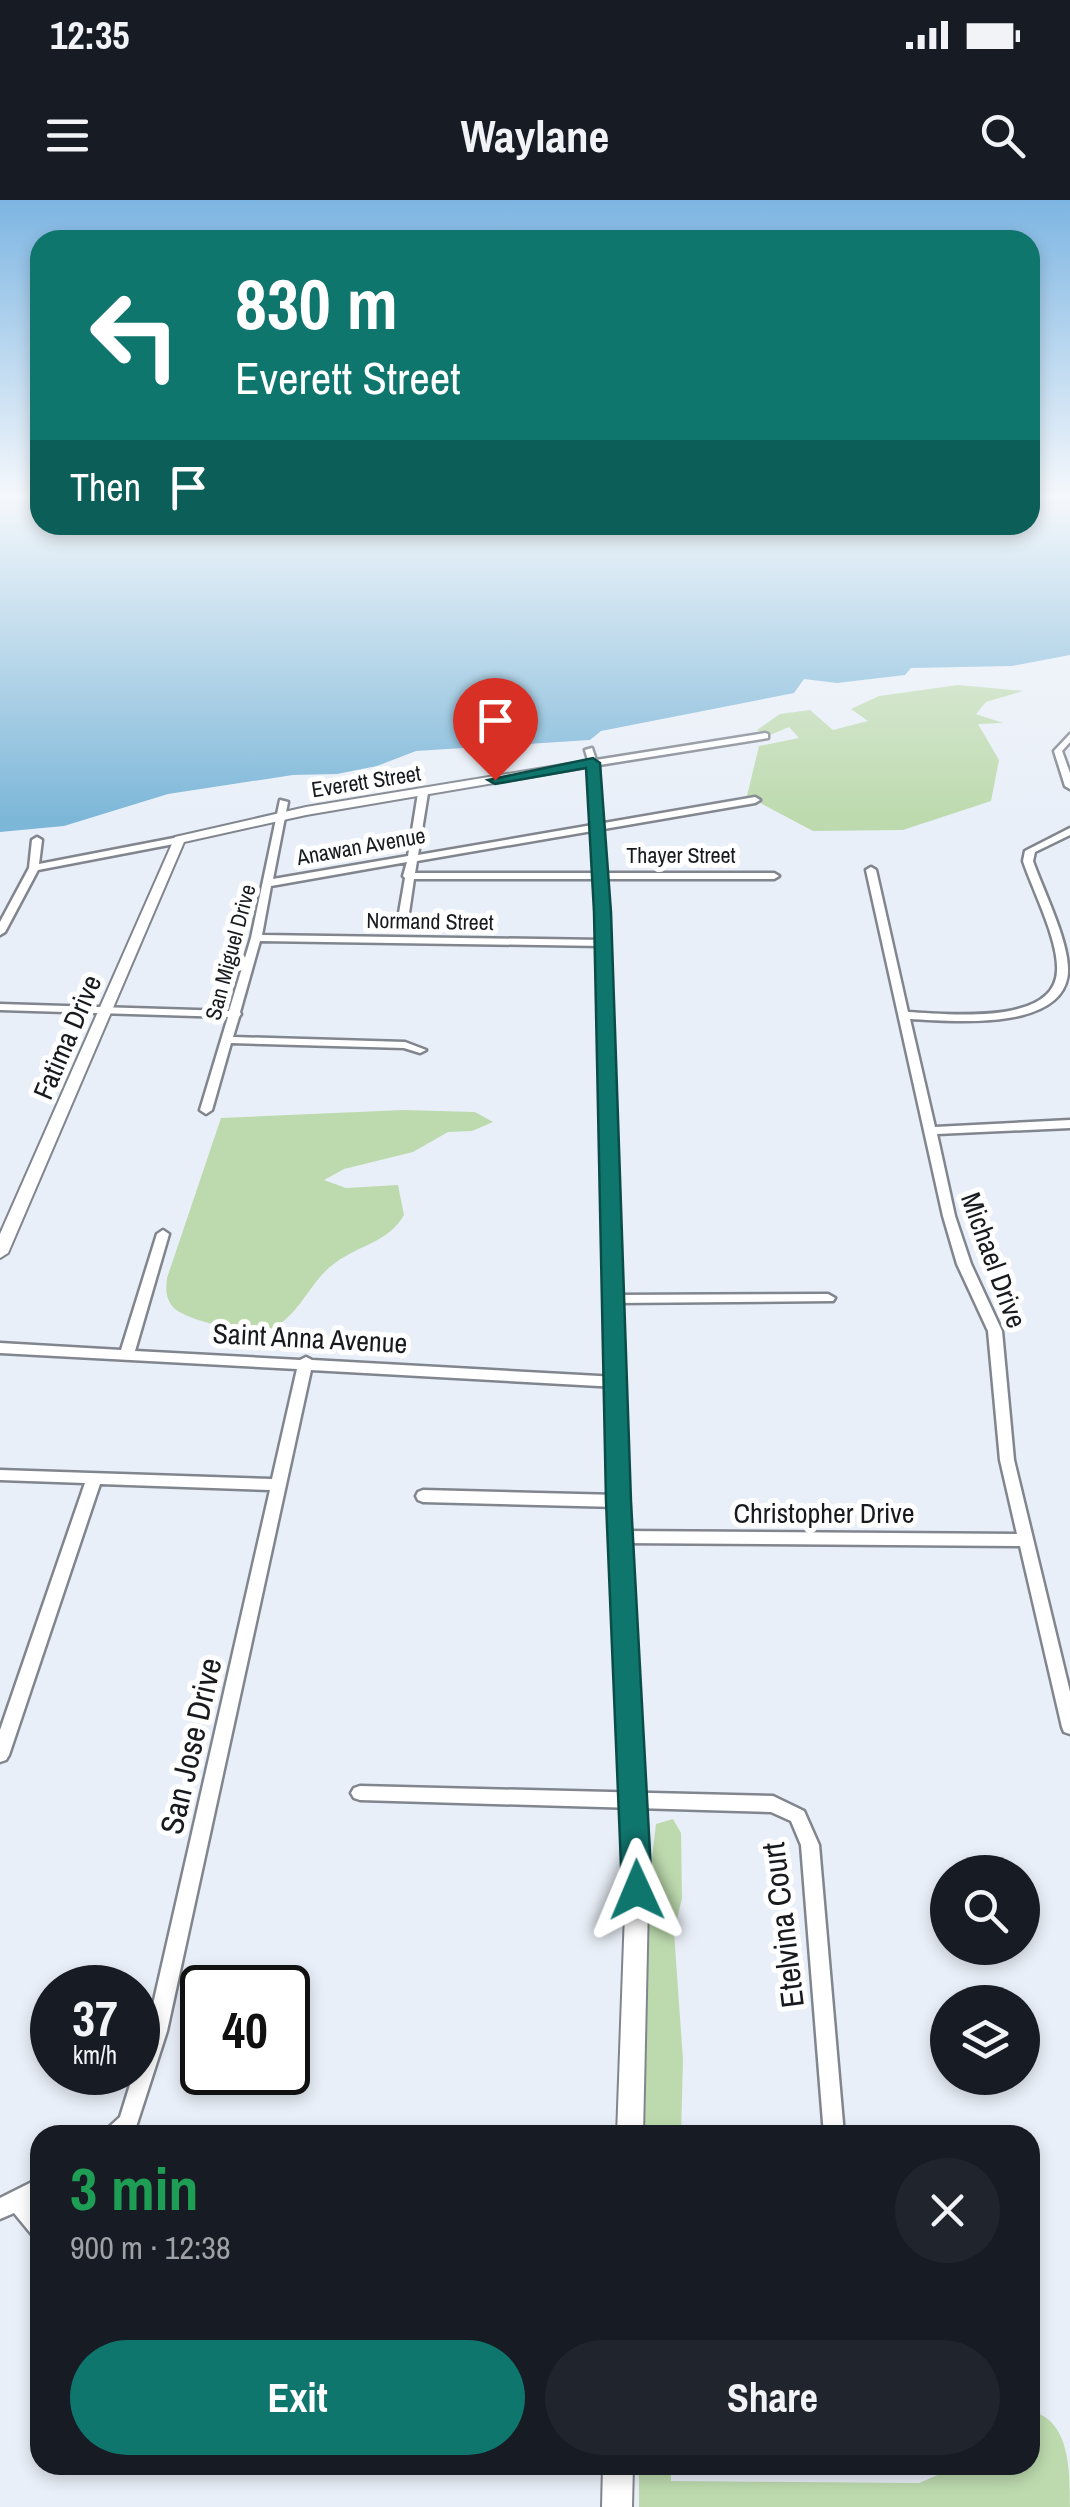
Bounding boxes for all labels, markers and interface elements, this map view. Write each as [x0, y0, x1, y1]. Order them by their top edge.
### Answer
text: 12:35 [50, 10, 130, 61]
text: Waylane [461, 105, 609, 166]
icon: menu [40, 108, 95, 163]
icon: search [975, 108, 1030, 163]
text: 830 m [235, 257, 398, 351]
icon: left [70, 270, 200, 400]
text: Everett Street [235, 347, 461, 408]
icon: arrive [161, 460, 216, 515]
text: Then [70, 462, 141, 513]
pin [453, 678, 538, 781]
icon: arrive [468, 693, 523, 748]
street label: Everett Street [309, 758, 423, 804]
street label: Anawan Avenue [293, 820, 428, 872]
street label: Thayer Street [626, 840, 736, 870]
street label: San Miguel Drive [197, 881, 263, 1023]
street label: Normand Street [366, 905, 494, 937]
street label: Fatima Drive [24, 969, 110, 1105]
street label: Michael Drive [952, 1187, 1036, 1333]
street label: Saint Anna Avenue [212, 1314, 408, 1362]
street label: Christopher Drive [733, 1494, 915, 1532]
street label: San Jose Drive [149, 1654, 232, 1838]
position arrow [585, 1838, 689, 1942]
street label: Etelvina Court [751, 1840, 814, 2010]
map controls [930, 1855, 1040, 2095]
button: search [930, 1855, 1040, 1965]
speed limit sign: 40 [180, 1965, 310, 2095]
text: 37 [72, 1984, 118, 2052]
button: layers [930, 1985, 1040, 2095]
text: km/h [73, 2038, 117, 2072]
text: 3 min [70, 2148, 199, 2229]
button: close [895, 2158, 1000, 2263]
text: 900 m · 12:38 [70, 2226, 230, 2269]
button: Exit [70, 2340, 525, 2455]
button: Share [545, 2340, 1000, 2455]

